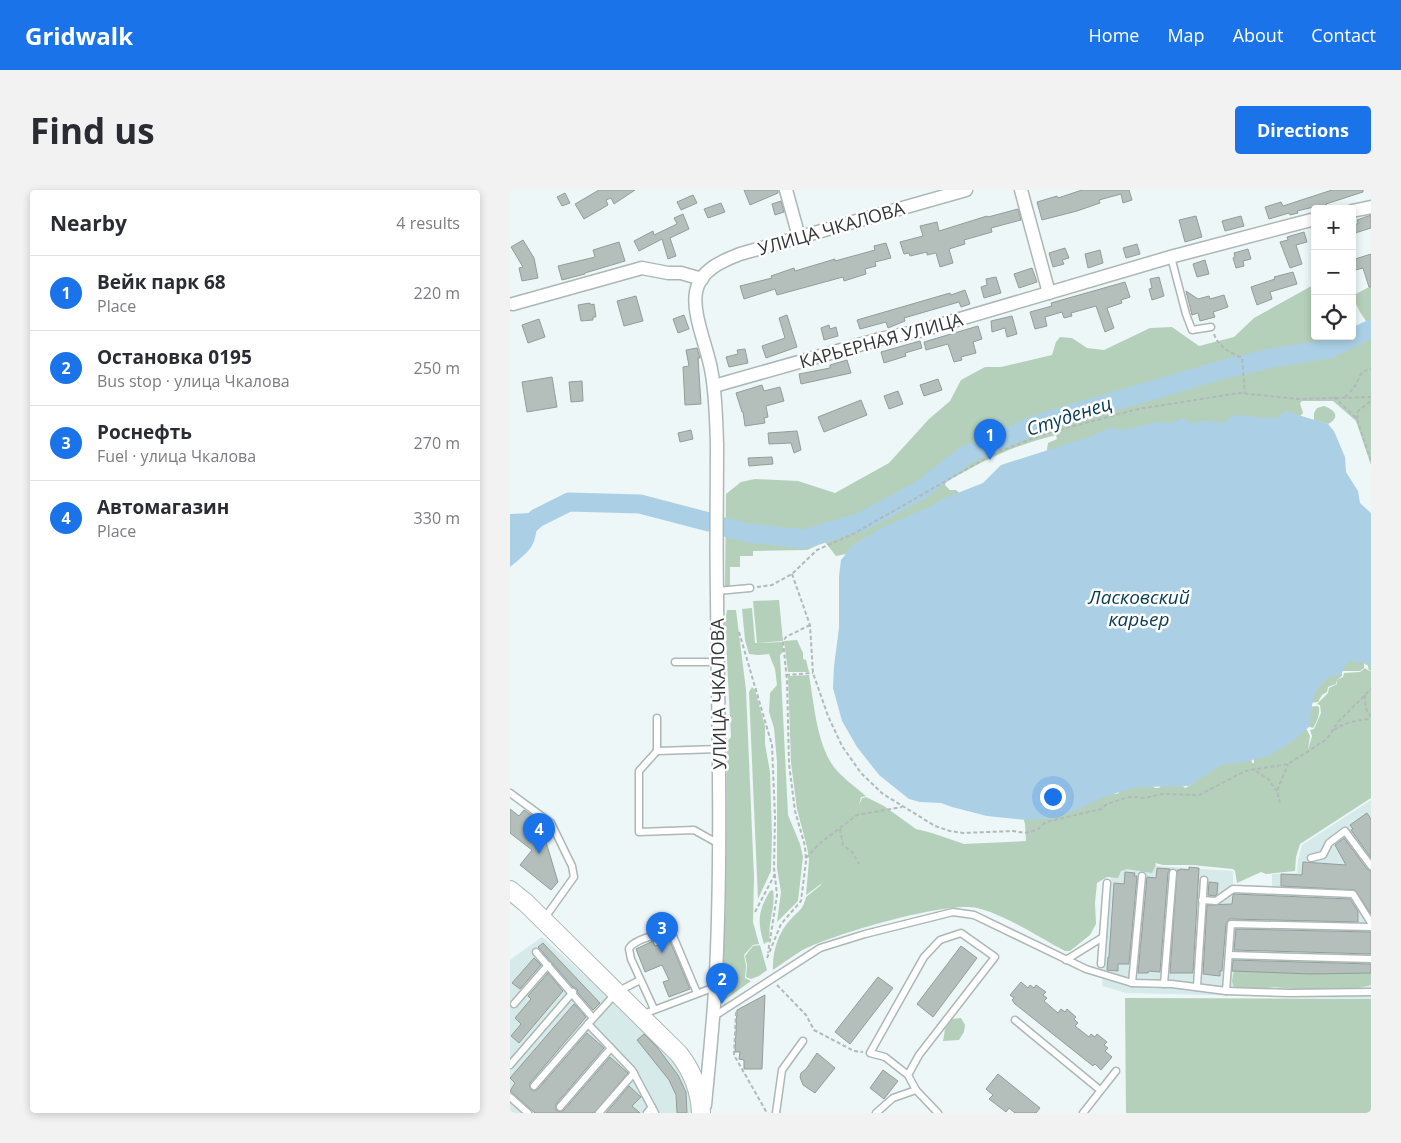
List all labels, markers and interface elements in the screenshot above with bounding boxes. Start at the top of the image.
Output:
text: Gridwalk [25,19,133,52]
text: Home [1089,23,1139,47]
text: Map [1167,23,1205,47]
text: About [1233,23,1283,47]
text: Contact [1311,23,1376,47]
button: Directions [1235,106,1371,154]
text: Find us [30,107,155,154]
street label: УЛИЦА ЧКАЛОВА [755,195,908,260]
map controls [1311,205,1356,340]
button: + [1311,205,1356,250]
text: Nearby [50,209,127,237]
text: 4 results [396,212,460,234]
button: − [1311,250,1356,295]
text: Вейк парк 68 [97,269,226,295]
text: 1 [61,282,71,304]
text: 220 m [414,282,460,304]
text: Place [97,295,136,317]
button: locate [1311,295,1356,340]
street label: КАРЬЕРНАЯ УЛИЦА [797,306,966,373]
text: Остановка 0195 [97,344,252,370]
text: 2 [61,357,71,379]
text: 250 m [414,357,460,379]
text: Bus stop · улица Чкалова [97,370,290,392]
water label: Студенец [1023,390,1115,442]
text: Роснефть [97,419,192,445]
pin: 1 [974,419,1006,460]
text: 3 [61,432,71,454]
text: 270 m [414,432,460,454]
text: Fuel · улица Чкалова [97,445,256,467]
text: Автомагазин [97,494,229,520]
text: 4 [61,507,71,529]
text: 330 m [414,507,460,529]
text: Place [97,520,136,542]
water label: Ласковский карьер [1087,584,1190,632]
street label: УЛИЦА ЧКАЛОВА [705,618,731,770]
your location [1040,784,1066,810]
pin: 4 [523,813,555,854]
pin: 3 [646,912,678,953]
pin: 2 [706,963,738,1004]

